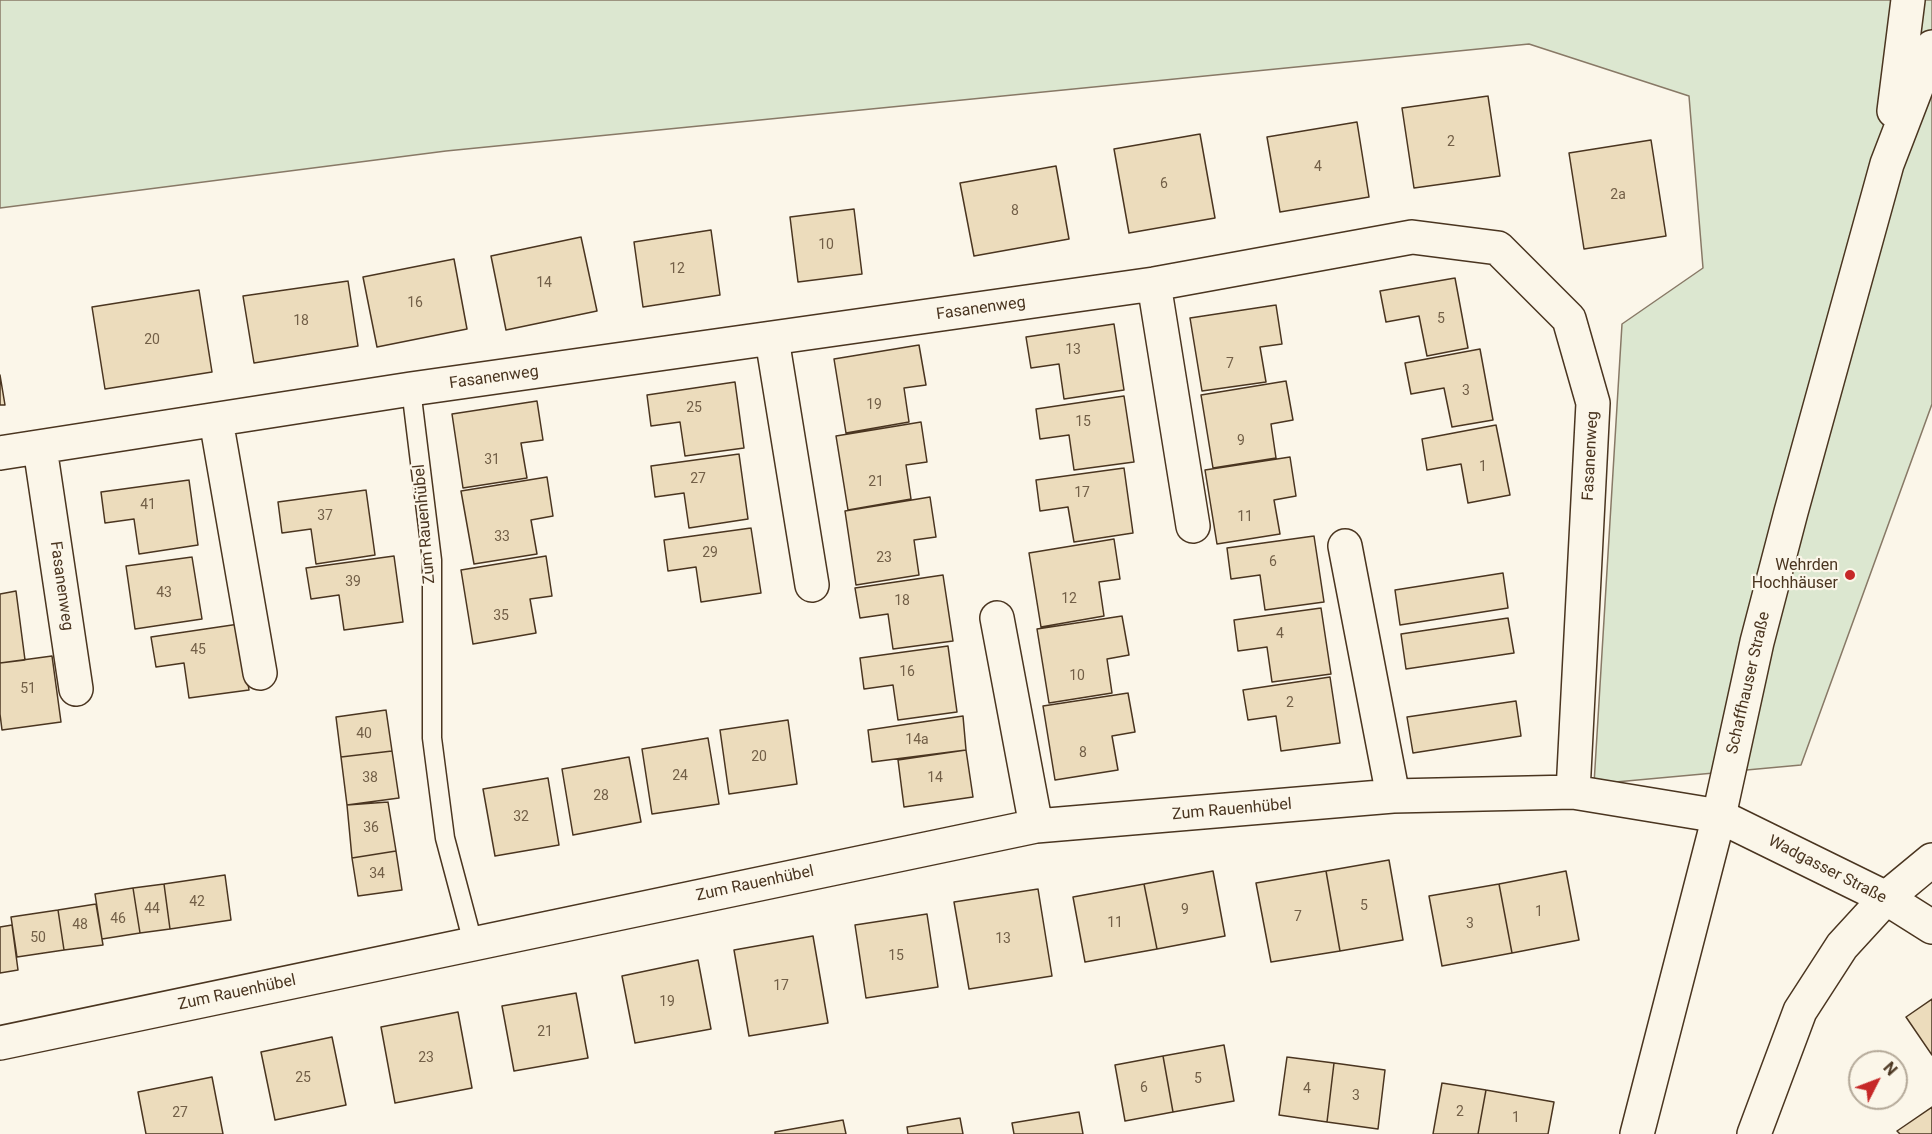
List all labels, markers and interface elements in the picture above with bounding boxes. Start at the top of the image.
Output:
house number: 2 [1447,134,1455,150]
house number: 4 [1314,159,1322,175]
house number: 6 [1160,176,1168,192]
house number: 2a [1610,187,1626,203]
house number: 8 [1011,203,1019,219]
house number: 10 [818,237,834,253]
house number: 12 [669,261,685,277]
house number: 14 [536,275,552,291]
street label: Fasanenweg [935,293,1027,325]
house number: 16 [407,295,423,311]
house number: 5 [1437,311,1445,327]
house number: 18 [293,313,309,329]
house number: 20 [144,332,160,348]
house number: 13 [1065,342,1081,358]
house number: 7 [1226,356,1234,372]
street label: Fasanenweg [448,362,540,394]
house number: 3 [1462,383,1470,399]
house number: 19 [866,397,882,413]
house number: 25 [686,400,702,416]
street label: Fasanenweg [1579,411,1603,501]
house number: 15 [1075,414,1091,430]
house number: 9 [1237,433,1245,449]
house number: 31 [484,452,500,468]
house number: 1 [1479,459,1487,475]
street label: Zum Rauenhübel [410,463,440,585]
house number: 27 [690,471,706,487]
house number: 21 [868,474,884,490]
house number: 17 [1074,485,1090,501]
house number: 41 [140,497,156,513]
house number: 37 [317,508,333,524]
house number: 11 [1237,509,1253,525]
house number: 33 [494,529,510,545]
street label: Fasanenweg [45,540,77,632]
house number: 29 [702,545,718,561]
house number: 23 [876,550,892,566]
house number: 6 [1269,554,1277,570]
place label: Wehrden Hochhäuser [1752,556,1838,594]
marker: Wehrden Hochhäuser [1843,568,1857,582]
house number: 39 [345,574,361,590]
house number: 43 [156,585,172,601]
house number: 12 [1061,591,1077,607]
house number: 18 [894,593,910,609]
house number: 35 [493,608,509,624]
street label: Schaffhauser Straße [1723,610,1775,756]
house number: 4 [1276,626,1284,642]
house number: 45 [190,642,206,658]
house number: 16 [899,664,915,680]
house number: 10 [1069,668,1085,684]
house number: 51 [20,681,36,697]
house number: 2 [1286,695,1294,711]
house number: 40 [356,726,372,742]
house number: 14a [905,732,929,748]
house number: 8 [1079,745,1087,761]
house number: 20 [751,749,767,765]
house number: 24 [672,768,688,784]
house number: 38 [362,770,378,786]
house number: 14 [927,770,943,786]
house number: 28 [593,788,609,804]
street label: Zum Rauenhübel [1171,795,1293,825]
house number: 32 [513,809,529,825]
house number: 36 [363,820,379,836]
street label: Wadgasser Straße [1765,832,1889,908]
street label: Zum Rauenhübel [694,862,816,906]
house number: 34 [369,866,385,882]
house number: 42 [189,894,205,910]
house number: 5 [1360,898,1368,914]
house number: 44 [144,901,160,917]
house number: 9 [1181,902,1189,918]
house number: 1 [1535,904,1543,920]
house number: 7 [1294,909,1302,925]
house number: 46 [110,911,126,927]
house number: 11 [1107,915,1123,931]
house number: 3 [1466,916,1474,932]
house number: 48 [72,917,88,933]
house number: 50 [30,930,46,946]
house number: 13 [995,931,1011,947]
house number: 15 [888,948,904,964]
street label: Zum Rauenhübel [176,971,298,1015]
house number: 17 [773,978,789,994]
house number: 19 [659,994,675,1010]
house number: 21 [537,1024,553,1040]
house number: 23 [418,1050,434,1066]
north arrow [1848,1050,1908,1110]
text: N [1879,1058,1901,1080]
house number: 25 [295,1070,311,1086]
house number: 5 [1194,1071,1202,1087]
house number: 6 [1140,1080,1148,1096]
house number: 4 [1303,1081,1311,1097]
house number: 3 [1352,1088,1360,1104]
house number: 2 [1456,1104,1464,1120]
house number: 27 [172,1105,188,1121]
house number: 1 [1512,1110,1520,1126]

